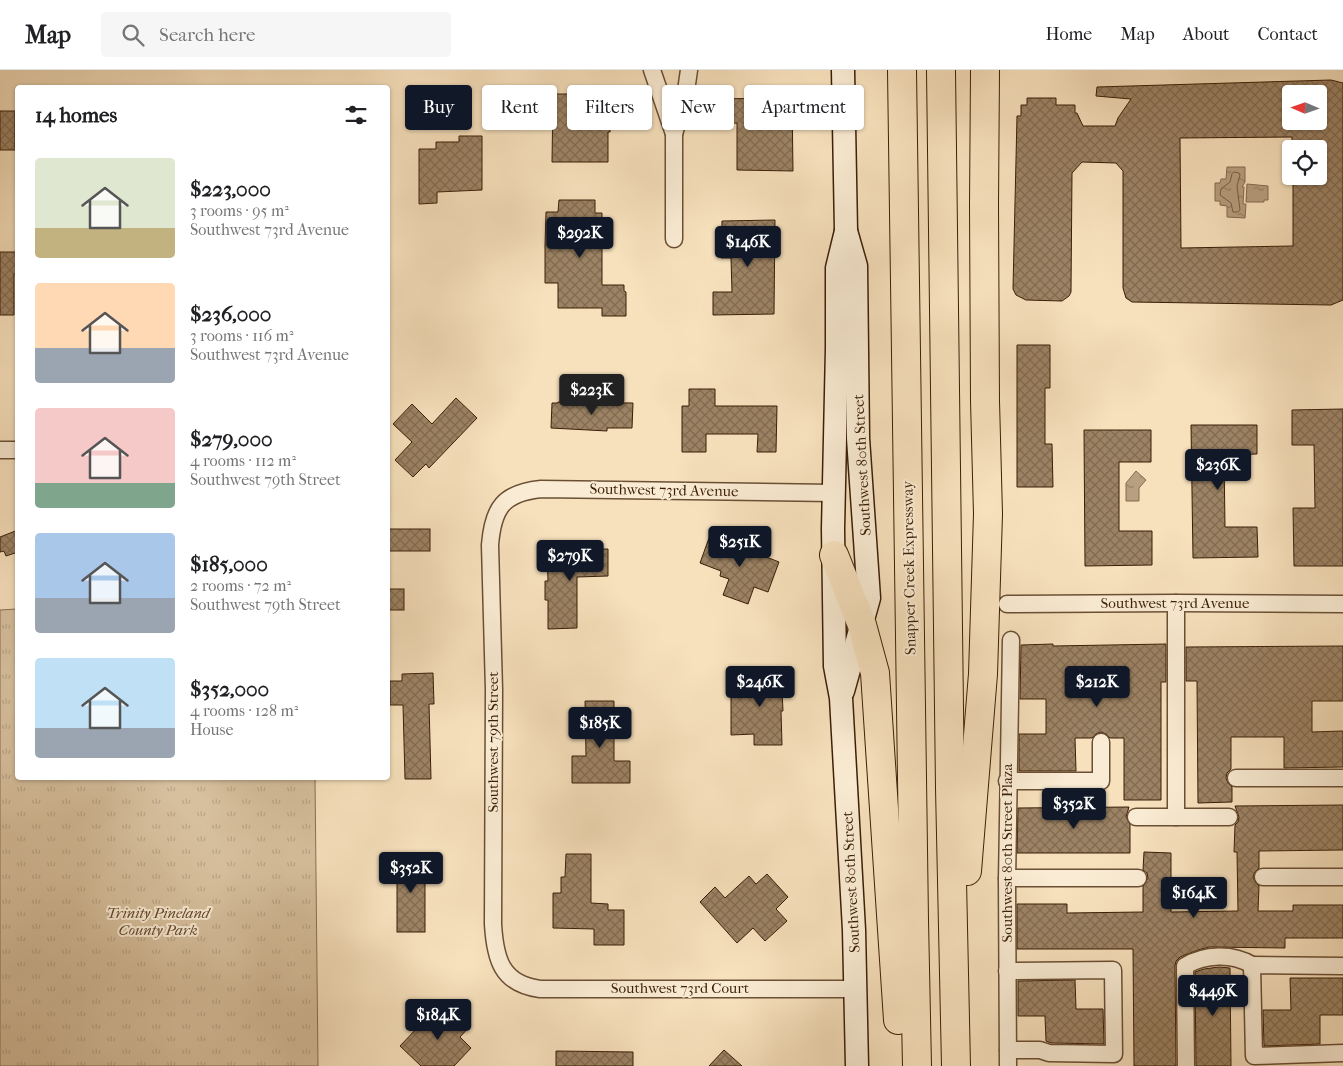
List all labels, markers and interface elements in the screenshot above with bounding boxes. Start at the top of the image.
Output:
search box [101,12,451,57]
text: Map [25,21,71,49]
icon: search [119,21,147,49]
text: Search here [159,24,255,46]
text: Home [1045,24,1092,45]
text: Map [1120,24,1155,45]
text: About [1183,24,1229,45]
text: Contact [1257,24,1318,45]
chip: Buy [405,85,472,130]
chip: Rent [482,85,557,130]
chip: Filters [567,85,652,130]
chip: New [662,85,734,130]
chip: Apartment [744,85,864,130]
north arrow [1282,85,1328,130]
map controls [1282,85,1327,185]
icon: filters [342,101,370,129]
text: 14 homes [35,103,117,127]
button: locate [1282,140,1327,185]
text: $223,000 [190,177,271,201]
icon: home [75,178,135,238]
text: 3 rooms · 95 m² [190,201,289,220]
pin: $292K [545,216,615,259]
text: Southwest 73rd Avenue [190,220,349,239]
text: $292K [557,223,603,242]
pin: $146K [713,226,783,268]
text: $146K [726,232,770,251]
text: $236,000 [190,302,271,326]
icon: home [75,303,135,363]
text: 3 rooms · 116 m² [190,326,293,345]
text: Southwest 73rd Avenue [190,345,349,364]
pin: $223K [557,374,627,416]
text: $223K [570,380,614,399]
street label: Southwest 80th Street [849,393,875,536]
text: $279,000 [190,427,273,451]
icon: home [75,428,135,488]
pin: $236K [1183,448,1253,491]
text: 4 rooms · 112 m² [190,451,296,470]
text: $236K [1196,455,1240,474]
text: Southwest 79th Street [190,470,341,489]
street label: Southwest 73rd Avenue [589,480,739,500]
street label: Snapper Creek Expressway [898,480,920,655]
pin: $251K [705,526,775,568]
text: $251K [719,532,761,551]
pin: $279K [535,540,605,582]
text: $279K [548,546,592,565]
text: $185,000 [190,552,268,576]
icon: home [75,553,135,613]
text: 2 rooms · 72 m² [190,576,291,595]
street label: Southwest 73rd Avenue [1101,594,1250,612]
text: Southwest 79th Street [190,595,341,614]
pin: $246K [725,666,795,708]
pin: $212K [1062,666,1132,708]
street label: Southwest 79th Street [484,671,502,813]
text: $246K [737,672,783,691]
text: $212K [1076,672,1118,691]
text: $352,000 [190,677,269,701]
icon: home [75,678,135,738]
text: 4 rooms · 128 m² [190,701,298,720]
pin: $185K [565,706,635,749]
text: $185K [579,713,621,732]
text: House [190,720,233,739]
street label: Southwest 80th Street Plaza [998,763,1016,942]
pin: $352K [1039,788,1109,830]
text: $352K [1053,794,1095,813]
street label: Southwest 80th Street [838,810,864,953]
pin: $352K [376,852,446,894]
text: $352K [390,858,432,877]
pin: $164K [1159,876,1229,919]
text: $164K [1172,883,1216,902]
park label: Trinity Pineland County Park [107,904,212,939]
pin: $449K [1178,974,1248,1017]
street label: Southwest 73rd Court [611,979,750,997]
text: $449K [1189,981,1237,1000]
pin: $184K [403,998,473,1041]
text: $184K [416,1005,460,1024]

